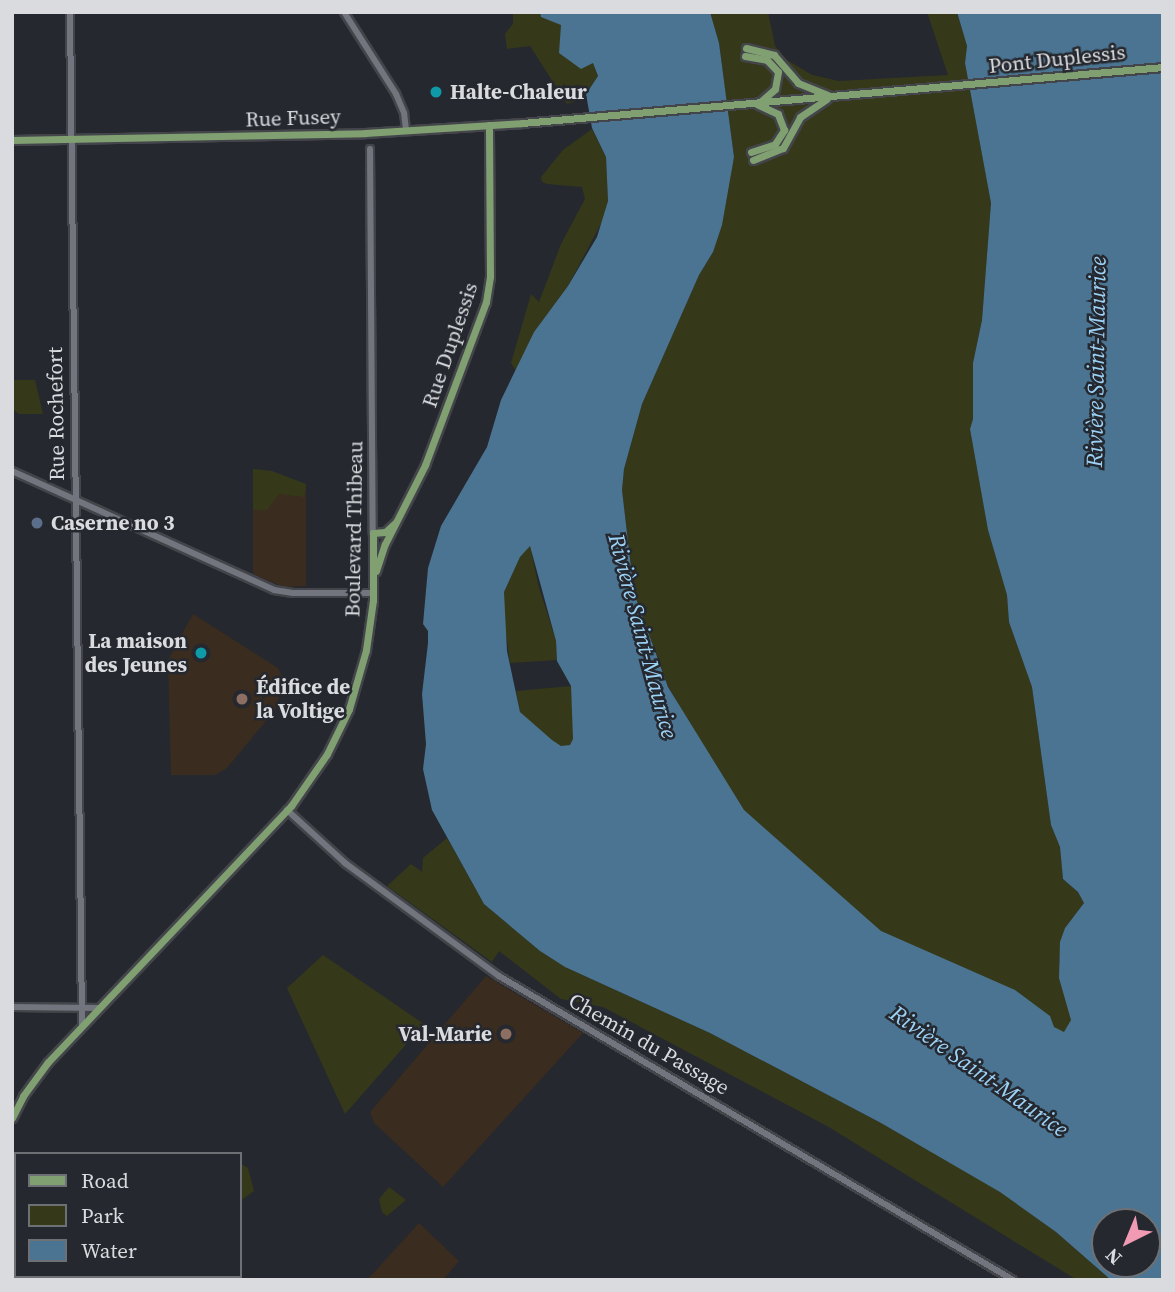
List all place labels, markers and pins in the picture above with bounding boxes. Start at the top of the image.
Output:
place label: Halte-Chaleur [450,79,587,105]
marker: Halte-Chaleur [428,84,444,100]
place label: Caserne no 3 [51,510,175,536]
marker: Caserne no 3 [29,515,45,531]
place label: La maison des Jeunes [85,628,187,678]
marker: La maison des Jeunes [193,645,209,661]
place label: Édifice de la Voltige [256,674,350,724]
marker: Édifice de la Voltige [234,691,250,707]
place label: Val-Marie [398,1021,492,1047]
marker: Val-Marie [498,1026,514,1042]

